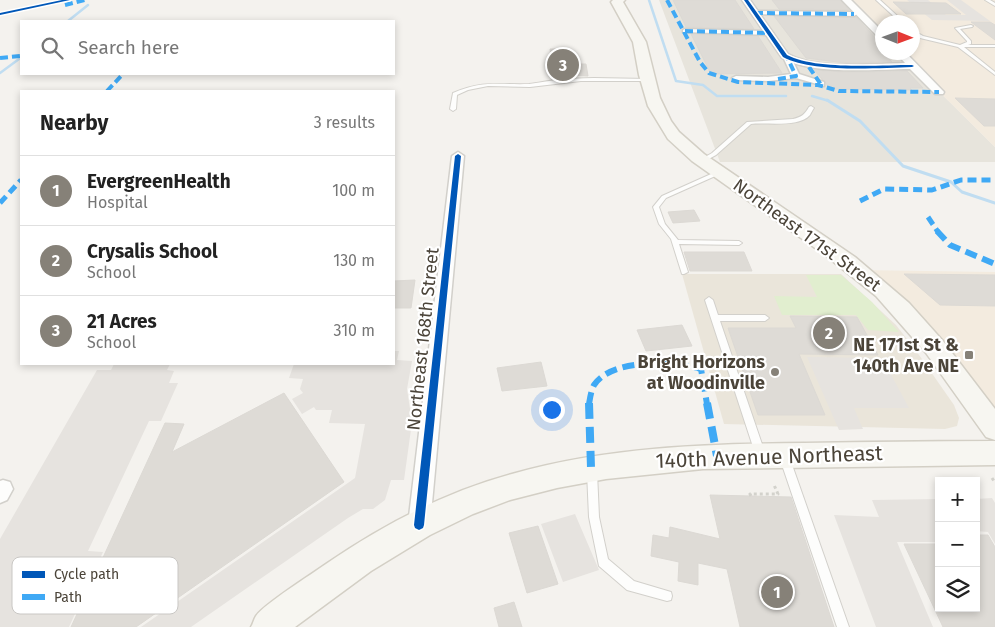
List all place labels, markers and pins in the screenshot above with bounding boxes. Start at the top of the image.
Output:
pin: 3 [547,46,579,84]
pin: 2 [813,314,845,352]
place label: NE 171st St & 140th Ave NE [853,334,959,377]
marker: NE 171st St & 140th Ave NE [963,349,975,361]
place label: Bright Horizons at Woodinville [638,351,765,394]
marker: Bright Horizons at Woodinville [769,366,781,378]
pin: 1 [761,573,793,611]

